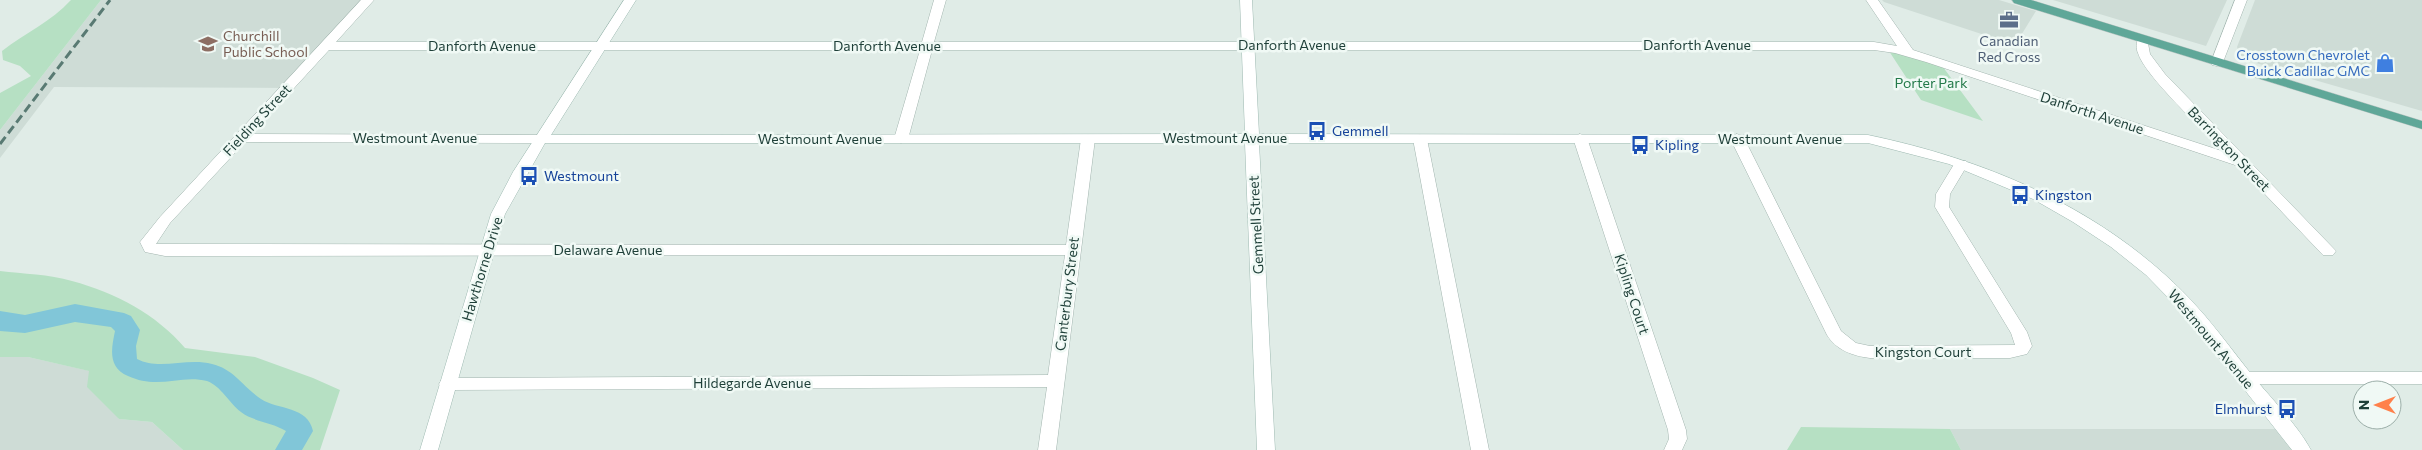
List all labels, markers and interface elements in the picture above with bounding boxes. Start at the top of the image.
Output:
office icon: Canadian Red Cross [1998,9,2020,31]
place label: Churchill Public School [223,27,308,60]
place label: Canadian Red Cross [1978,32,2040,65]
school or university icon: Churchill Public School [197,33,219,55]
street label: Danforth Avenue [1238,36,1346,53]
street label: Danforth Avenue [1643,36,1751,53]
street label: Danforth Avenue [428,37,536,54]
street label: Danforth Avenue [833,37,941,54]
place label: Crosstown Chevrolet Buick Cadillac GMC [2236,46,2370,79]
shop icon: Crosstown Chevrolet Buick Cadillac GMC [2374,52,2396,74]
park label: Porter Park [1894,74,1968,91]
street label: Fielding Street [219,80,294,159]
street label: Danforth Avenue [2038,88,2146,137]
street label: Barrington Street [2185,103,2274,195]
bus stop icon: Gemmell [1306,120,1328,142]
place label: Gemmell [1332,122,1389,139]
street label: Westmount Avenue [353,129,477,146]
street label: Westmount Avenue [1163,129,1287,146]
street label: Westmount Avenue [758,130,882,147]
street label: Westmount Avenue [1718,130,1842,147]
bus stop icon: Kipling [1629,134,1651,156]
place label: Kipling [1655,136,1699,153]
bus stop icon: Westmount [518,165,540,187]
place label: Westmount [544,167,619,184]
street label: Gemmell Street [1244,175,1267,275]
bus stop icon: Kingston [2009,184,2031,206]
place label: Kingston [2035,186,2092,203]
street label: Hawthorne Drive [458,214,506,323]
street label: Canterbury Street [1051,236,1082,352]
street label: Delaware Avenue [554,241,662,258]
street label: Kipling Court [1611,251,1654,337]
street label: Westmount Avenue [2165,286,2258,392]
street label: Kingston Court [1875,343,1972,360]
street label: Hildegarde Avenue [693,374,811,391]
north arrow [2352,380,2402,430]
bus stop icon: Elmhurst [2276,398,2298,420]
place label: Elmhurst [2215,400,2272,417]
text: N [2355,400,2372,410]

